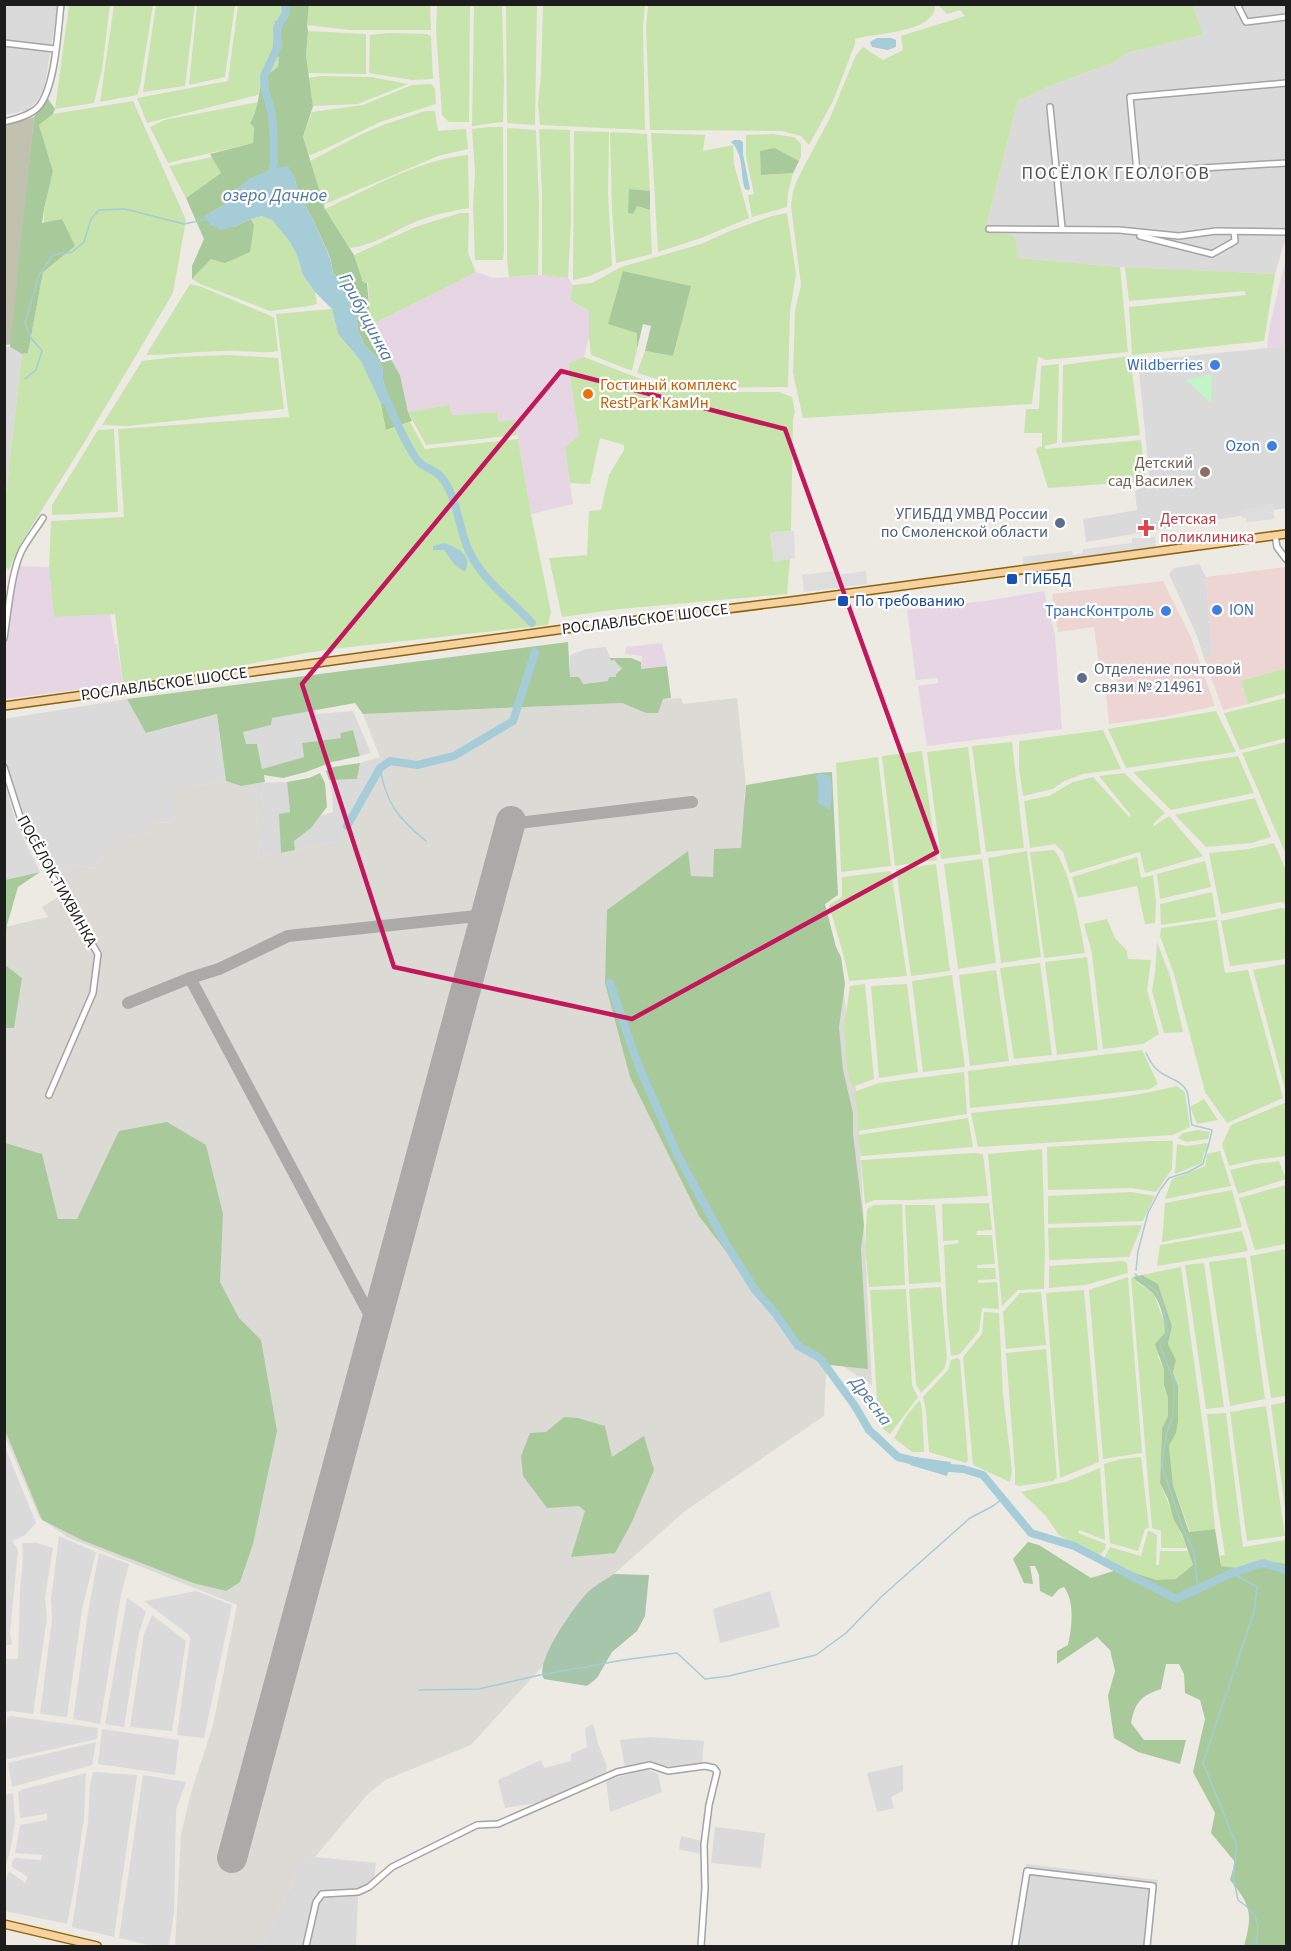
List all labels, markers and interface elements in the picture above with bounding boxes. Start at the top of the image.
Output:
district label: ПОСЁЛОК ГЕОЛОГОВ [1022,161,1210,186]
water label: озеро Дачное [223,183,328,208]
water label: Грибущинка [332,269,400,366]
place label: Wildberries [1127,354,1203,376]
marker: Wildberries [1208,358,1222,372]
place label: Гостиный комплекс RestPark КамИн [600,374,737,414]
marker: Гостиный комплекс RestPark КамИн [581,387,595,401]
place label: Ozon [1225,435,1260,457]
marker: Ozon [1265,439,1279,453]
place label: Детский сад Василек [1108,452,1193,492]
marker: Детский сад Василек [1198,465,1212,479]
place label: УГИБДД УМВД России по Смоленской области [881,503,1048,543]
place label: Детская поликлиника [1160,508,1254,548]
marker: УГИБДД УМВД России по Смоленской области [1053,516,1067,530]
marker: Детская поликлиника [1137,519,1155,537]
place label: ГИББД [1024,568,1071,590]
marker: ГИББД [1005,572,1019,586]
place label: По требованию [855,590,965,612]
marker: По требованию [836,594,850,608]
street label: РОСЛАВЛЬСКОЕ ШОССЕ [560,598,730,640]
place label: ION [1229,599,1254,621]
place label: ТрансКонтроль [1045,600,1154,622]
marker: ION [1210,603,1224,617]
marker: ТрансКонтроль [1159,604,1173,618]
place label: Отделение почтовой связи № 214961 [1094,658,1241,698]
street label: РОСЛАВЛЬСКОЕ ШОССЕ [79,661,249,707]
marker: Отделение почтовой связи № 214961 [1075,671,1089,685]
street label: ПОСЁЛОК ТИХВИНКА [12,811,102,951]
water label: Дресна [843,1370,898,1431]

